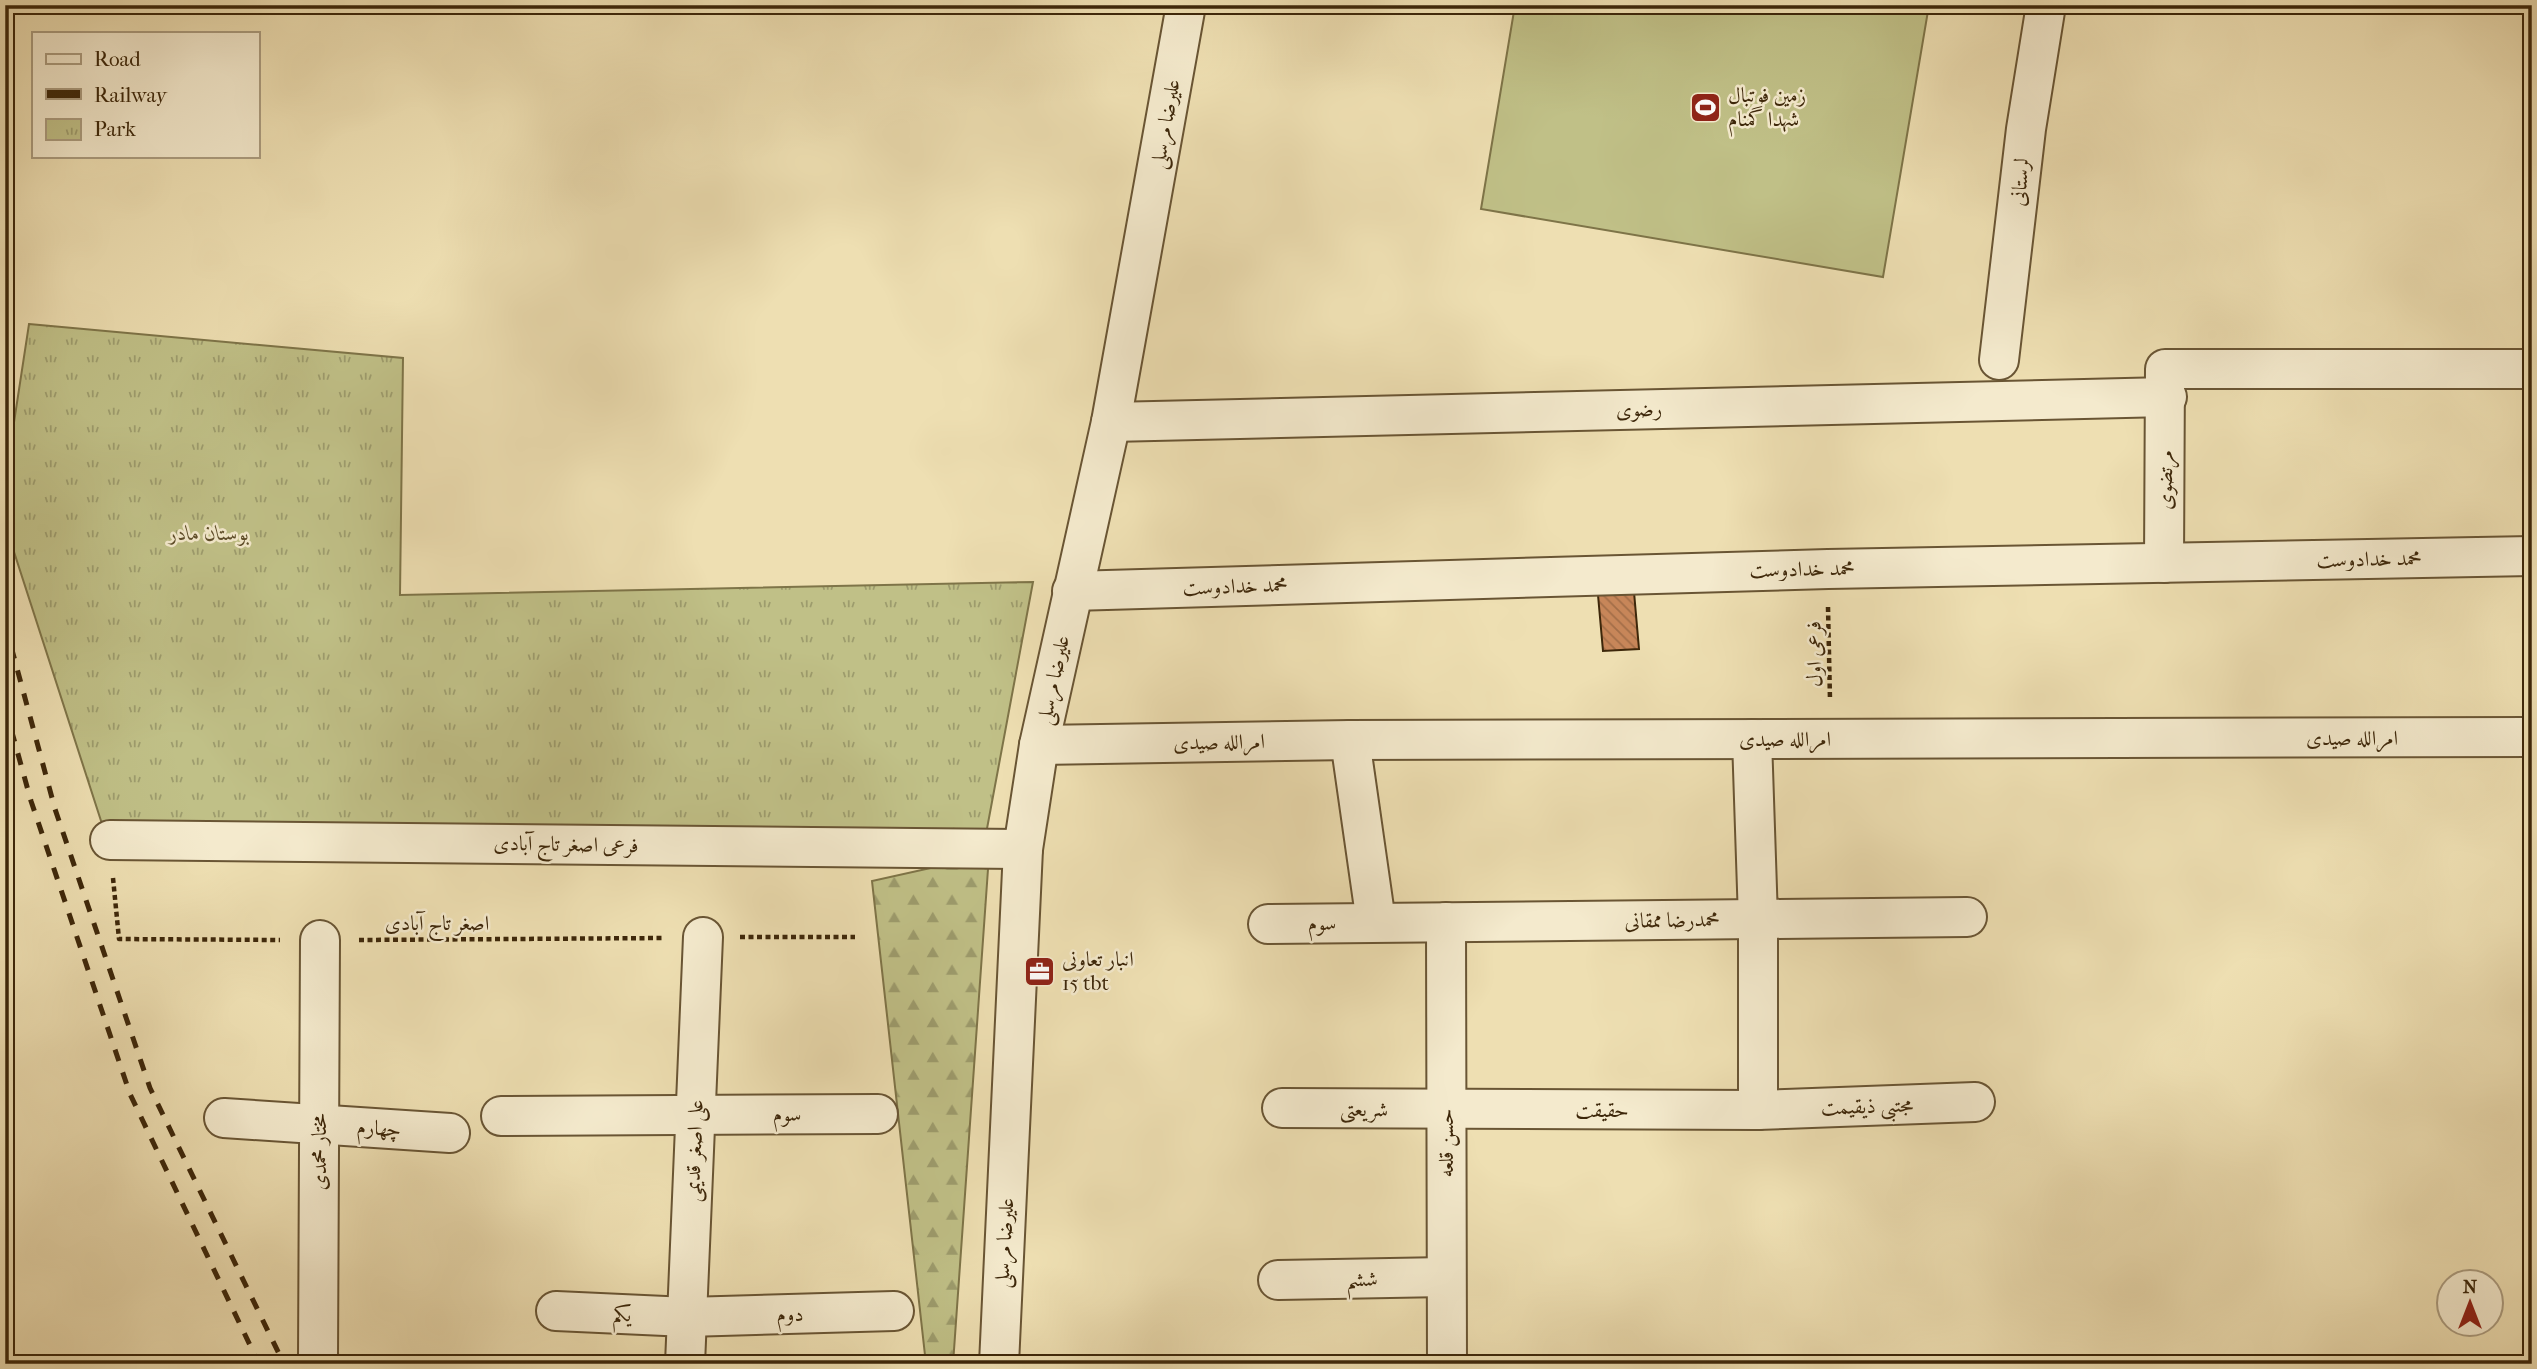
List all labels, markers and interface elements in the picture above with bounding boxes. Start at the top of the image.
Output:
legend [32,32,259,158]
text: Road [94,47,141,71]
street label: علیرضا مرسلی [1145,77,1189,172]
text: Railway [94,83,168,107]
place label: زمین فوتبال شهدا گمنام [1728,83,1806,137]
sports icon: زمین فوتبال شهدا گمنام [1688,90,1722,124]
text: Park [94,117,136,141]
street label: لرستانی [2005,157,2035,207]
street label: رضوی [1616,397,1662,422]
street label: مرتضوی [2152,450,2181,510]
park label: بوستان مادر [167,521,249,546]
street label: محمد خدادوست [2316,546,2422,572]
street label: محمد خدادوست [1749,556,1855,582]
street label: محمد خدادوست [1182,572,1288,600]
street label: فرعی اول [1801,621,1828,687]
street label: علیرضا مرسلی [1032,633,1078,728]
street label: امرالله صیدی [2306,726,2398,753]
street label: امرالله صیدی [1739,727,1831,754]
street label: امرالله صیدی [1173,729,1265,758]
street label: فرعی اصغر تاج آبادی [493,830,639,864]
street label: محمدرضا ممقانی [1624,907,1720,933]
street label: اصغر تاج آبادی [385,910,489,942]
street label: سوم [1307,911,1337,941]
place label: انبار تعاونی 15 tbt [1062,947,1134,995]
office icon: انبار تعاونی 15 tbt [1022,954,1056,988]
street label: مجتبی ذیقیمت [1820,1092,1914,1125]
street label: شریعتی [1340,1097,1388,1124]
street label: حقیقت [1575,1098,1629,1122]
street label: علی اصغر قدیمی [680,1099,712,1203]
street label: سوم [773,1102,801,1132]
street label: حسن قلعه [1434,1108,1460,1178]
street label: مختار محمدی [307,1113,331,1190]
street label: چهارم [355,1114,402,1148]
street label: علیرضا مرسلی [990,1197,1022,1289]
street label: ششم [1346,1267,1378,1300]
north arrow [2436,1268,2506,1338]
text: N [2463,1276,2478,1298]
street label: یکم [612,1302,633,1335]
street label: دوم [776,1302,804,1332]

